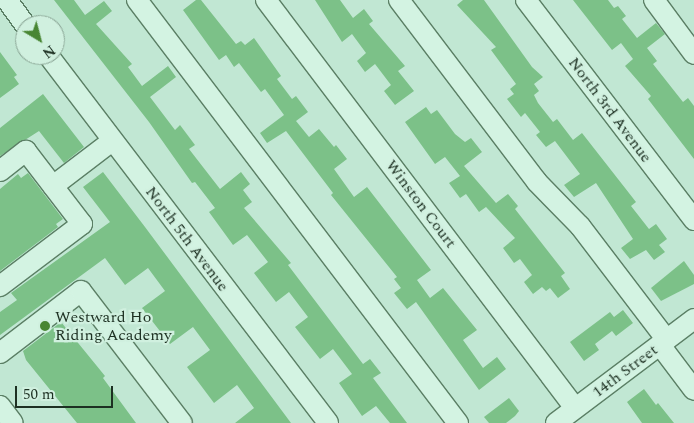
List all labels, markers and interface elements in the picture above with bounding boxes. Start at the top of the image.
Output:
north arrow [15,15,65,65]
text: N [38,40,60,63]
street label: North 3rd Avenue [564,54,656,166]
street label: Winston Court [382,156,460,252]
street label: North 5th Avenue [141,183,233,295]
place label: Westward Ho Riding Academy [55,307,172,345]
marker: Westward Ho Riding Academy [39,320,51,332]
street label: 14th Street [588,340,662,402]
scale bar [18,376,115,408]
text: 50 m [23,383,55,406]

